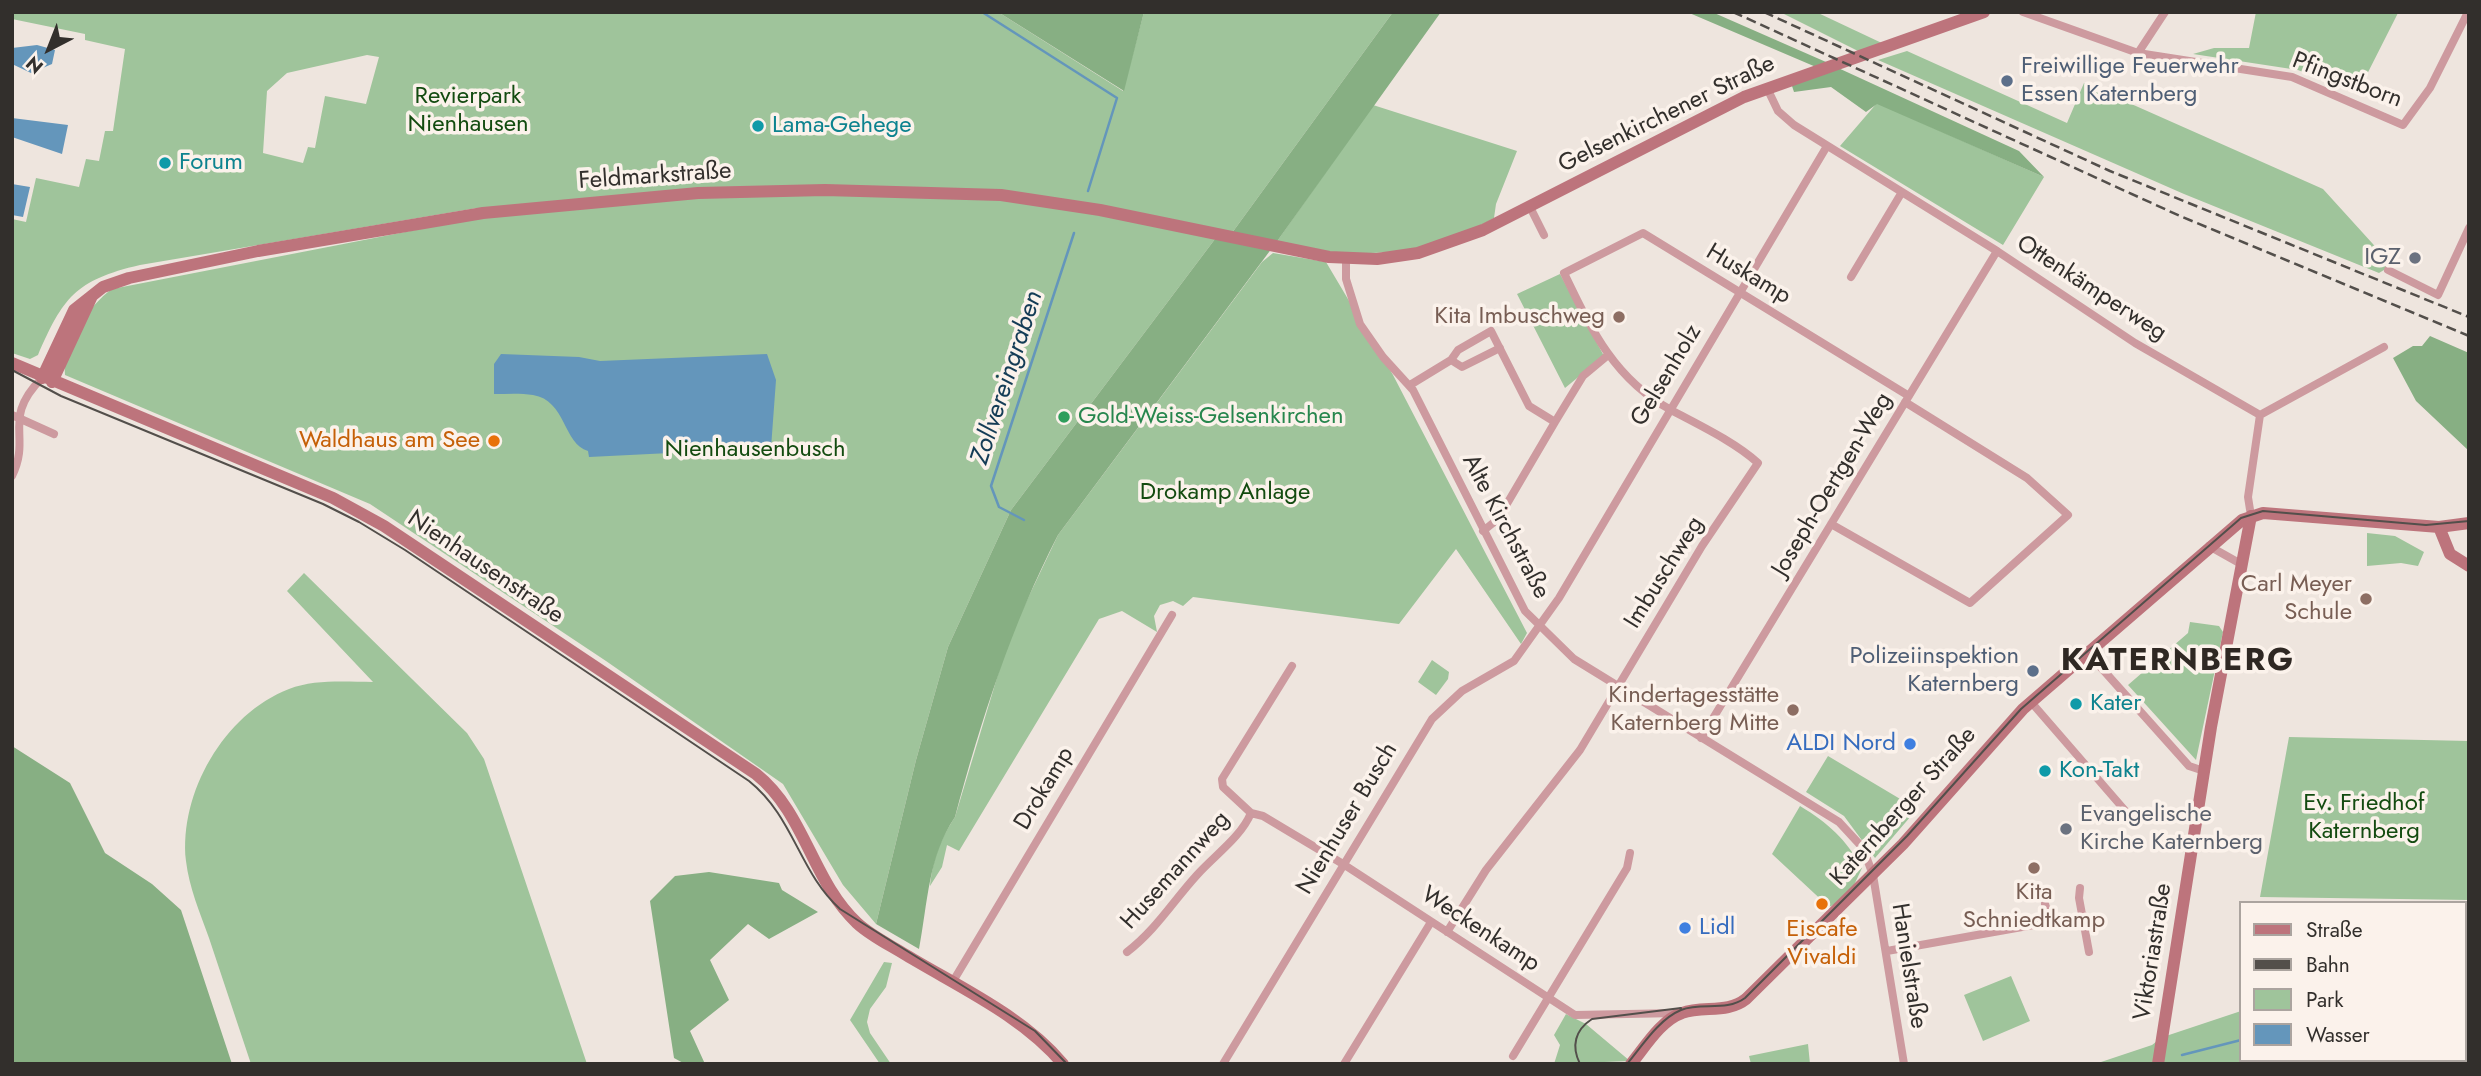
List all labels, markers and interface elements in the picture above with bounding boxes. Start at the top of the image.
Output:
north arrow [14,14,84,84]
street label: Pfingstborn [2288,47,2406,115]
text: N [20,50,49,80]
street label: Gelsenkirchener Straße [1554,50,1780,180]
place label: Freiwillige Feuerwehr Essen Katernberg [2021,53,2239,109]
marker: Freiwillige Feuerwehr Essen Katernberg [1999,73,2015,89]
park label: Revierpark Nienhausen [407,83,529,139]
place label: Lama-Gehege [772,112,912,140]
marker: Lama-Gehege [750,118,766,134]
place label: Forum [179,149,243,177]
marker: Forum [157,155,173,171]
street label: Feldmarkstraße [578,157,732,197]
street label: Ottenkämperweg [2010,230,2172,348]
street label: Huskamp [1700,238,1796,312]
place label: IGZ [2364,244,2401,272]
marker: IGZ [2407,250,2423,266]
water label: Zollvereingraben [965,287,1051,469]
place label: Kita Imbuschweg [1434,303,1605,331]
marker: Kita Imbuschweg [1611,309,1627,325]
street label: Gelsenholz [1625,320,1709,432]
street label: Joseph-Oertgen-Weg [1767,388,1899,582]
place label: Gold-Weiss-Gelsenkirchen [1078,403,1344,431]
marker: Gold-Weiss-Gelsenkirchen [1056,409,1072,425]
place label: Waldhaus am See [299,427,480,455]
marker: Waldhaus am See [486,433,502,449]
park label: Nienhausenbusch [664,436,846,464]
street label: Alte Kirchstraße [1455,450,1555,604]
park label: Drokamp Anlage [1140,479,1310,507]
street label: Nienhausenstraße [401,505,569,631]
street label: Imbuschweg [1619,512,1711,634]
place label: Carl Meyer Schule [2241,571,2352,627]
marker: Carl Meyer Schule [2358,591,2374,607]
place label: Polizeiinspektion Katernberg [1850,643,2019,699]
district label: KATERNBERG [2062,643,2294,681]
marker: Polizeiinspektion Katernberg [2025,663,2041,679]
place label: Kindertagesstätte Katernberg Mitte [1608,682,1779,738]
place label: Kater [2090,690,2141,718]
marker: Kater [2068,696,2084,712]
marker: Kindertagesstätte Katernberg Mitte [1785,702,1801,718]
street label: Katernberger Straße [1825,722,1983,892]
place label: ALDI Nord [1786,730,1896,758]
marker: ALDI Nord [1902,736,1918,752]
street label: Nienhuser Busch [1291,738,1405,900]
street label: Drokamp [1009,742,1081,836]
place label: Kon-Takt [2059,757,2139,785]
marker: Kon-Takt [2037,763,2053,779]
park label: Ev. Friedhof Katernberg [2303,790,2425,846]
place label: Evangelische Kirche Katernberg [2080,801,2263,857]
street label: Husemannweg [1115,806,1237,936]
marker: Evangelische Kirche Katernberg [2058,821,2074,837]
marker: Kita Schniedtkamp [2026,860,2042,876]
place label: Kita Schniedtkamp [1963,879,2105,935]
street label: Weckenkamp [1415,881,1545,979]
street label: Viktoriastraße [2129,881,2179,1023]
marker: Eiscafe Vivaldi [1814,896,1830,912]
street label: Hanielstraße [1884,901,1932,1031]
legend [2240,901,2467,1062]
place label: Lidl [1699,914,1735,942]
text: Straße [2306,915,2363,945]
place label: Eiscafe Vivaldi [1786,916,1858,972]
marker: Lidl [1677,920,1693,936]
text: Bahn [2306,950,2350,980]
text: Park [2306,985,2343,1015]
text: Wasser [2306,1020,2370,1050]

